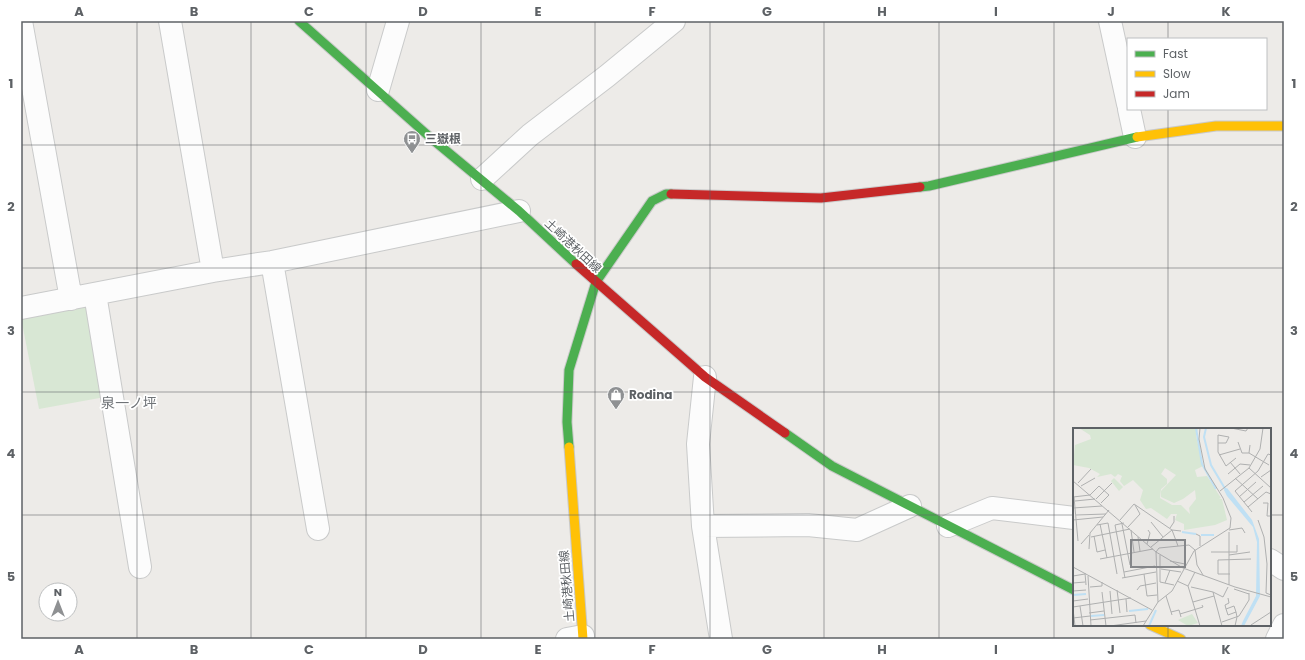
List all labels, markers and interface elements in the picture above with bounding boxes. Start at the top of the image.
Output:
text: A [74,2,84,21]
text: B [190,2,199,21]
text: C [304,2,314,21]
text: D [418,2,428,21]
text: E [534,2,542,21]
text: F [648,2,656,21]
text: G [762,2,772,21]
text: H [877,2,887,21]
text: I [994,2,998,21]
text: J [1107,2,1115,21]
text: K [1221,2,1231,21]
legend [1127,38,1267,110]
text: Fast [1163,45,1188,62]
text: Slow [1163,65,1191,82]
text: 1 [9,74,13,93]
text: 1 [1292,74,1296,93]
text: Jam [1163,85,1190,102]
bus stop icon: 三嶽根 [402,129,422,154]
place label: 三嶽根 [425,130,461,147]
text: 2 [7,197,15,216]
text: 2 [1290,197,1298,216]
street label: 土崎港秋田線 [541,215,605,276]
text: 3 [7,321,15,340]
text: 3 [1290,321,1298,340]
shop icon: Rodina [606,385,626,410]
place label: Rodina [629,386,672,403]
district label: 泉一ノ坪 [101,393,157,413]
inset map [1073,428,1271,626]
text: 4 [7,444,16,463]
text: 4 [1290,444,1299,463]
street label: 土崎港秋田線 [555,549,578,623]
text: 5 [7,567,15,586]
text: 5 [1290,567,1298,586]
north arrow [38,582,78,622]
text: N [54,584,62,600]
text: A [74,640,84,659]
text: B [190,640,199,659]
text: C [304,640,314,659]
text: D [418,640,428,659]
text: E [534,640,542,659]
text: F [648,640,656,659]
text: G [762,640,772,659]
text: H [877,640,887,659]
text: I [994,640,998,659]
text: J [1107,640,1115,659]
text: K [1221,640,1231,659]

